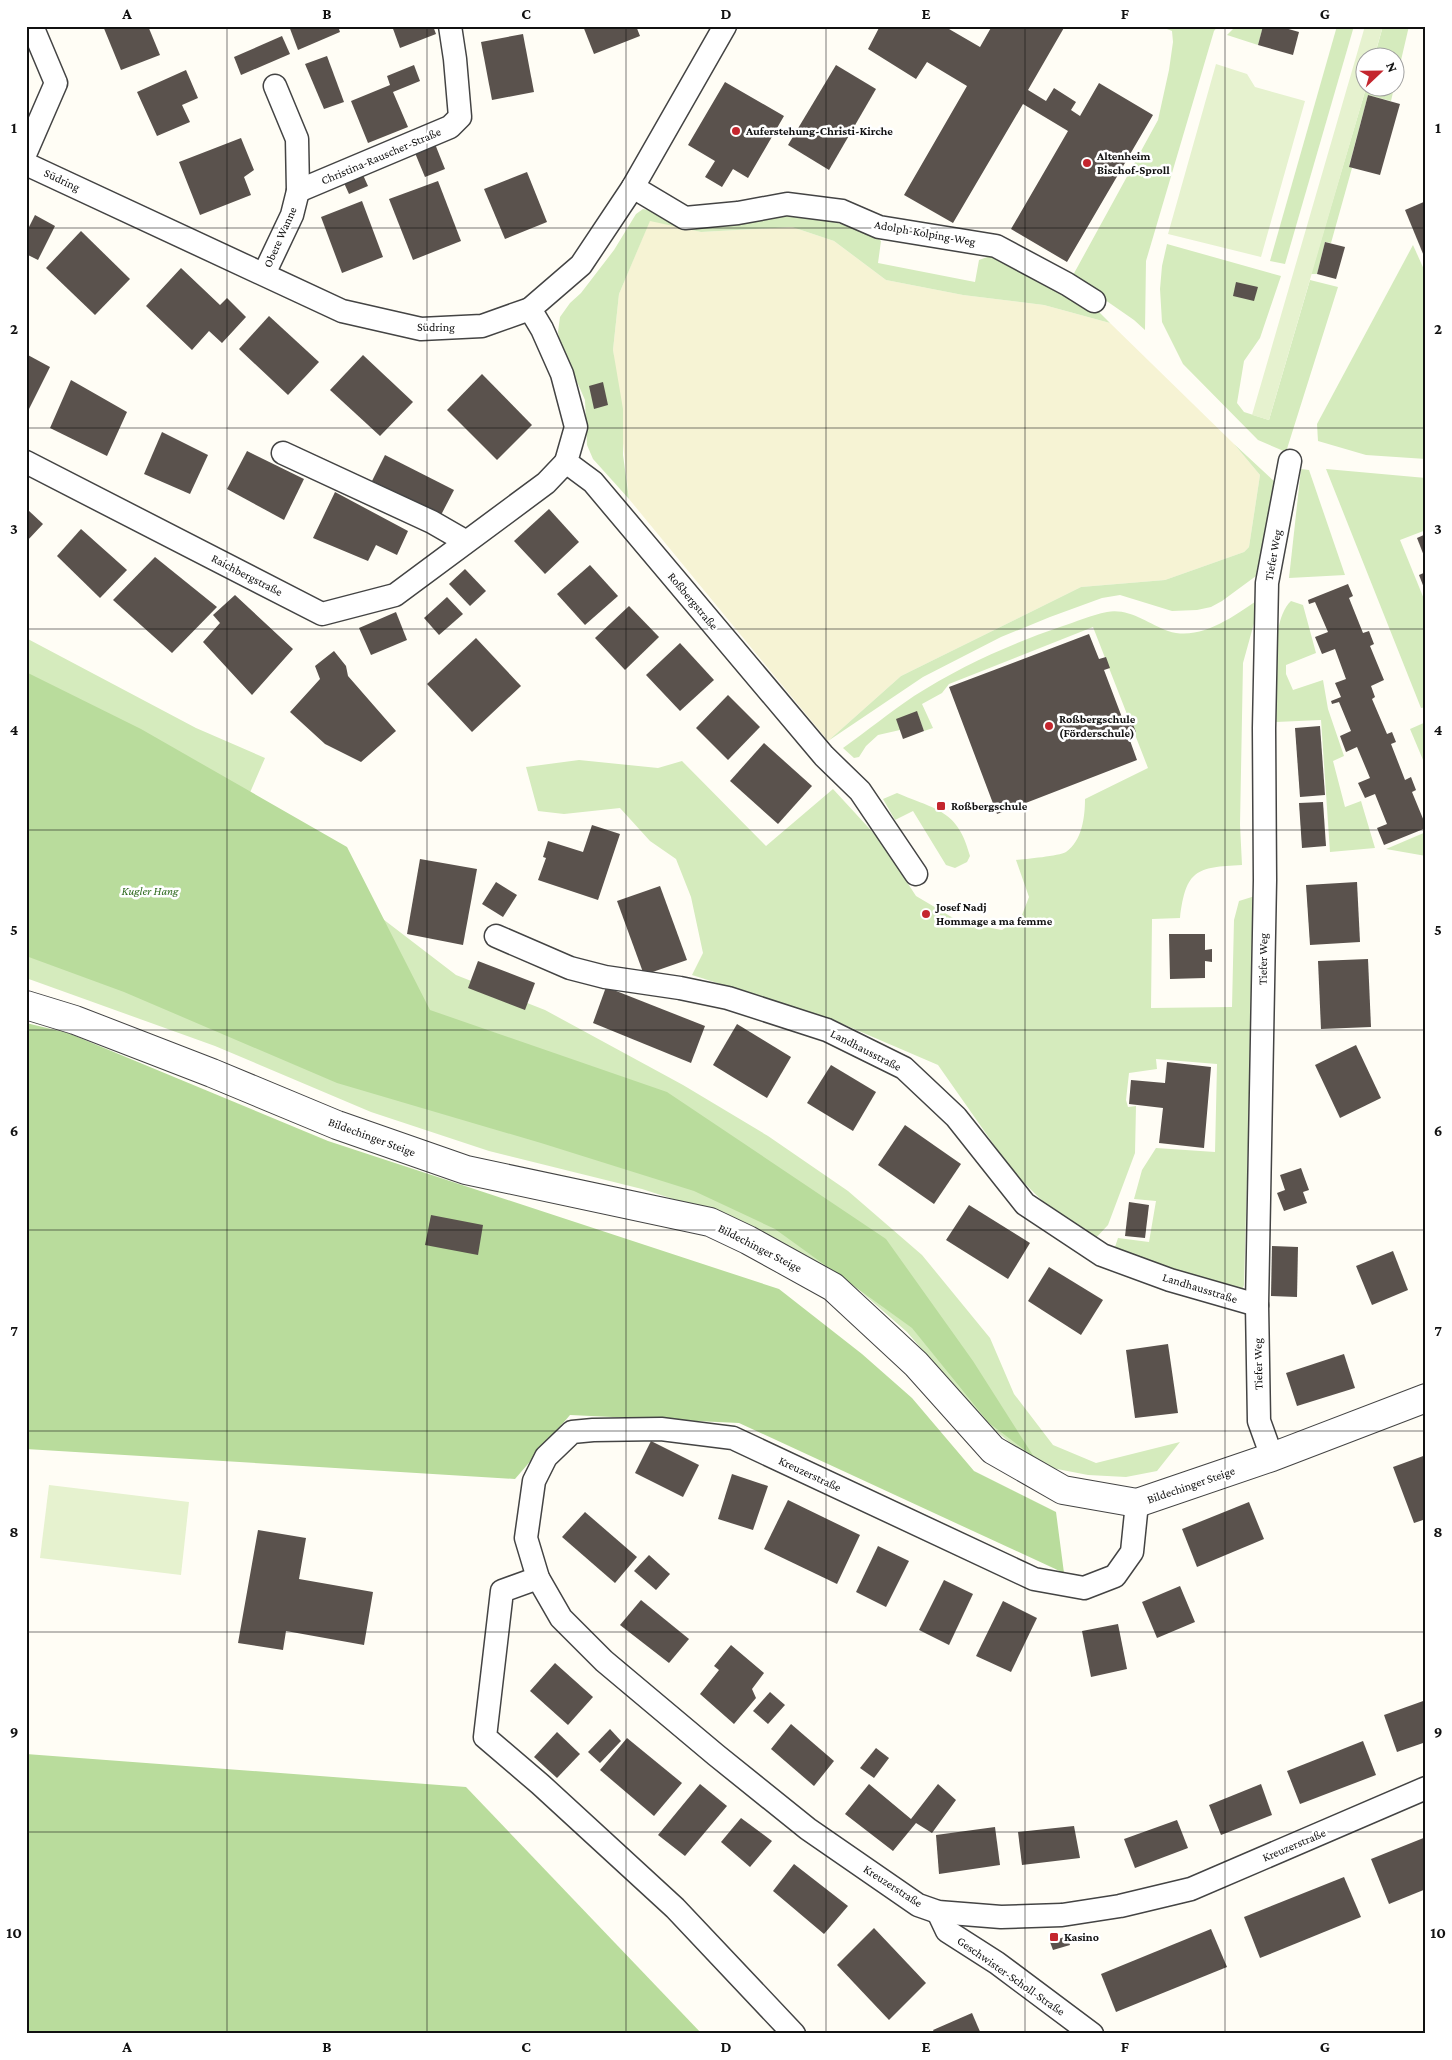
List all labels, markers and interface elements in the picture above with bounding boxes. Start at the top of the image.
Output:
text: A [121,5,132,22]
text: B [322,5,332,22]
text: C [521,5,531,22]
text: D [720,5,732,22]
text: E [921,5,931,22]
text: F [1121,5,1130,22]
text: G [1320,5,1330,22]
north arrow [1354,48,1404,98]
text: N [1383,60,1401,75]
text: 1 [11,119,17,136]
text: 1 [1435,119,1441,136]
street label: Christina-Rauscher-Straße [319,124,443,188]
place label: Auferstehung-Christi-Kirche [745,124,893,138]
marker: Auferstehung-Christi-Kirche [730,125,742,137]
place label: Altenheim Bischof-Sproll [1096,149,1170,177]
marker: Altenheim Bischof-Sproll [1081,157,1093,169]
street label: Südring [42,166,82,194]
street label: Obere Wanne [260,204,300,270]
street label: Adolph-Kolping-Weg [873,217,977,249]
text: 2 [10,320,18,337]
street label: Südring [417,320,455,334]
text: 2 [1434,320,1442,337]
text: 3 [10,520,18,537]
text: 3 [1434,520,1442,537]
street label: Tiefer Weg [1262,528,1284,582]
street label: Raichbergstraße [209,551,285,599]
street label: Roßbergstraße [665,569,721,633]
place label: Roßbergschule (Förderschule) [1059,712,1136,740]
marker: Roßbergschule (Förderschule) [1043,720,1055,732]
text: 4 [10,721,19,738]
text: 4 [1434,721,1443,738]
place label: Roßbergschule [951,799,1028,813]
marker: Roßbergschule [935,800,947,812]
park label: Kugler Hang [122,884,179,898]
place label: Josef Nadj Hommage a ma femme [934,900,1053,928]
marker: Josef Nadj Hommage a ma femme [920,908,932,920]
text: 5 [10,921,18,938]
text: 5 [1434,921,1442,938]
street label: Tiefer Weg [1256,933,1270,985]
street label: Landhausstraße [828,1026,904,1074]
street label: Bildechinger Steige [326,1115,418,1159]
text: 6 [10,1122,18,1139]
text: 6 [1434,1122,1442,1139]
street label: Bildechinger Steige [716,1221,804,1275]
street label: Landhausstraße [1161,1270,1239,1306]
text: 7 [10,1322,18,1339]
text: 7 [1434,1322,1442,1339]
street label: Tiefer Weg [1251,1338,1265,1390]
street label: Kreuzerstraße [777,1453,843,1495]
street label: Bildechinger Steige [1145,1463,1237,1507]
text: 8 [9,1523,19,1540]
text: 8 [1433,1523,1443,1540]
text: 9 [10,1723,18,1740]
text: 9 [1434,1723,1442,1740]
street label: Kreuzerstraße [1260,1825,1328,1865]
street label: Kreuzerstraße [861,1862,925,1910]
text: 10 [6,1924,22,1941]
text: 10 [1430,1924,1446,1941]
place label: Kasino [1064,1930,1099,1944]
marker: Kasino [1048,1931,1060,1943]
street label: Geschwister-Scholl-Straße [954,1934,1068,2018]
text: A [121,2038,132,2055]
text: B [322,2038,332,2055]
text: C [521,2038,531,2055]
text: D [720,2038,732,2055]
text: E [921,2038,931,2055]
text: F [1121,2038,1130,2055]
text: G [1320,2038,1330,2055]

